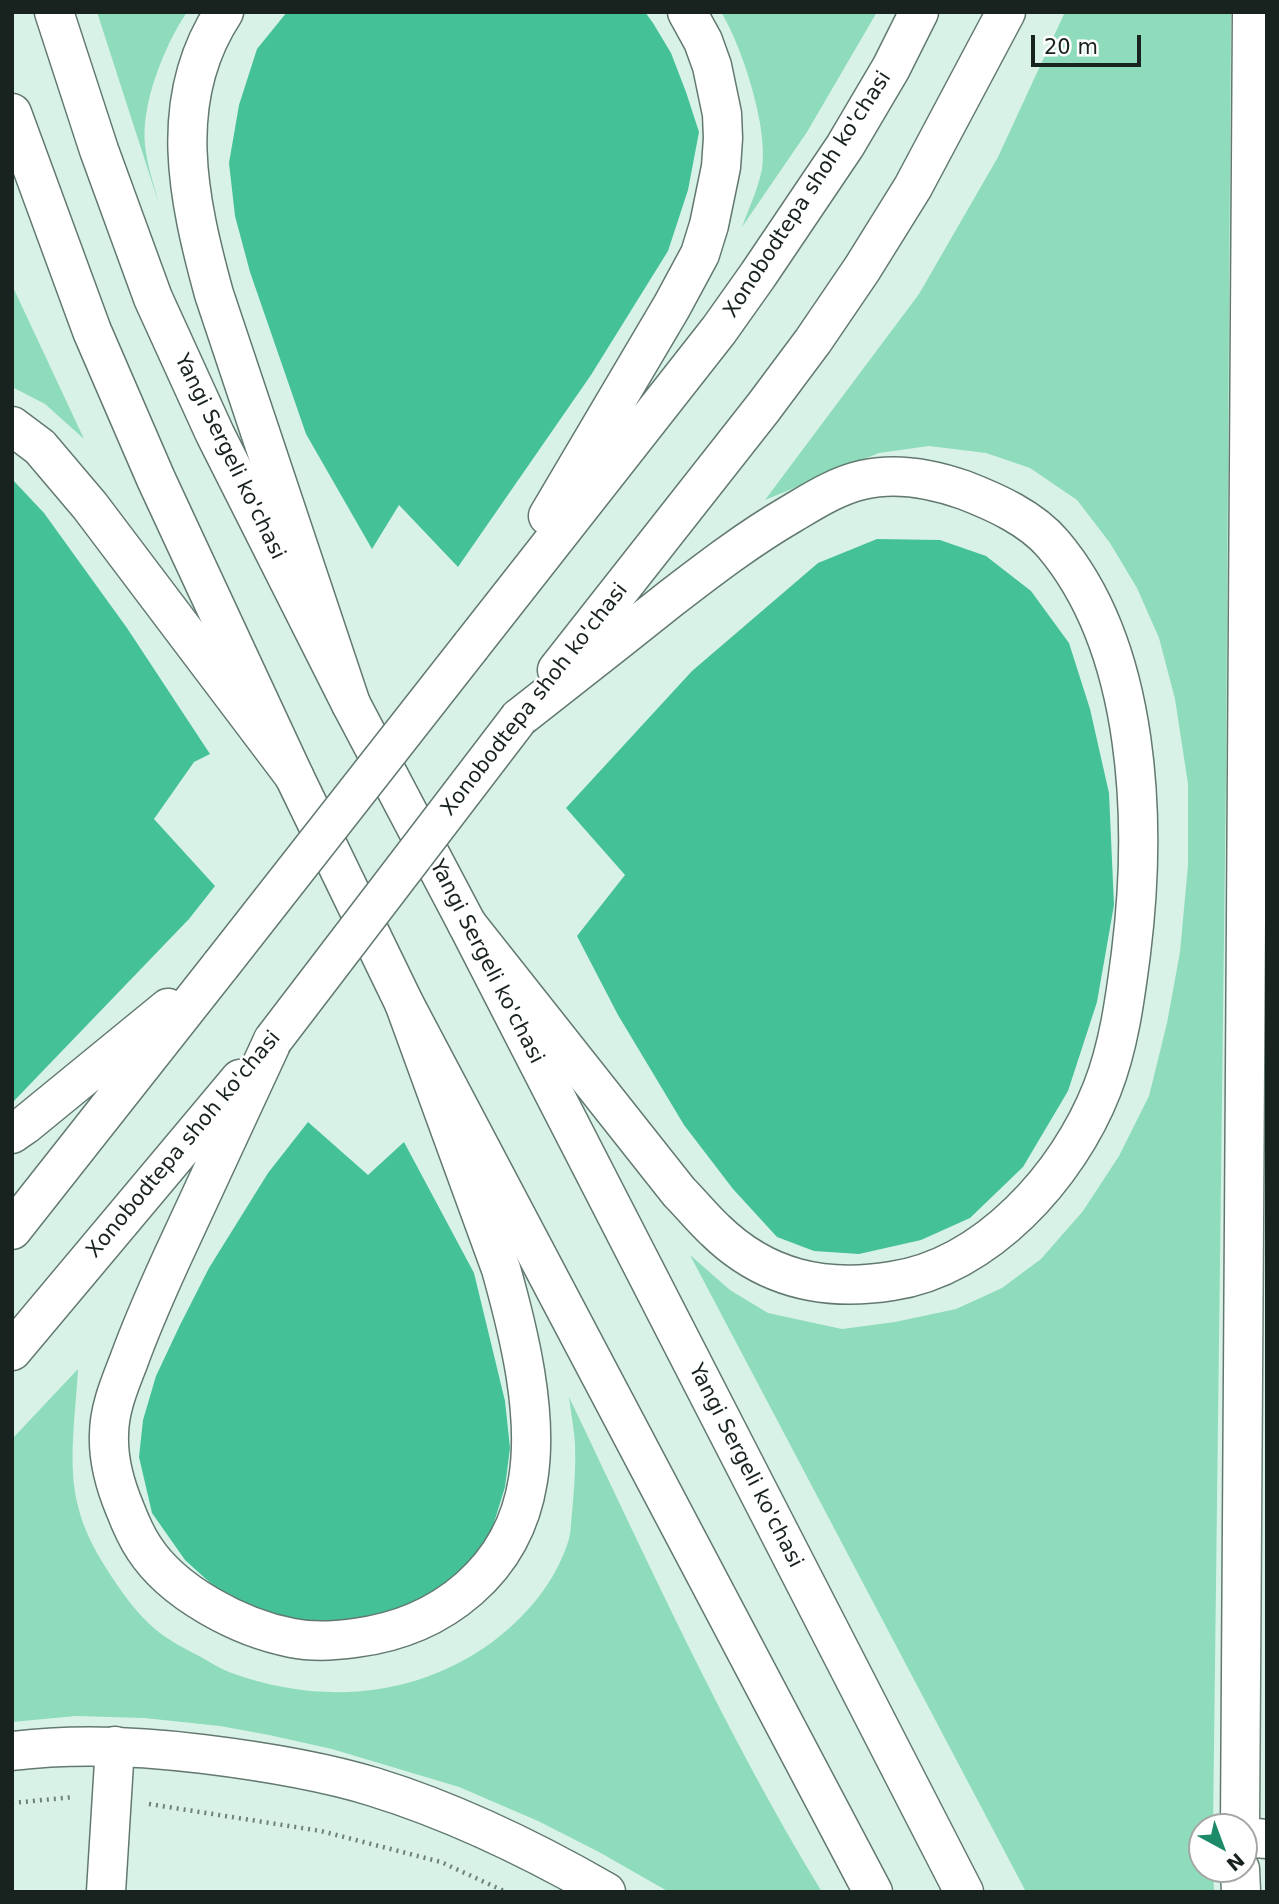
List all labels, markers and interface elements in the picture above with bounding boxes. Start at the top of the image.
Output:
scale bar [1034,21,1144,65]
text: 20 m [1044,35,1098,59]
street label: Xonobodtepa shoh ko'chasi [719,67,897,323]
street label: Yangi Sergeli ko'chasi [168,350,290,564]
street label: Xonobodtepa shoh ko'chasi [436,579,634,821]
street label: Yangi Sergeli ko'chasi [424,856,548,1068]
street label: Xonobodtepa shoh ko'chasi [82,1026,286,1264]
street label: Yangi Sergeli ko'chasi [683,1360,807,1572]
north arrow [1188,1813,1258,1883]
text: N [1222,1849,1249,1876]

